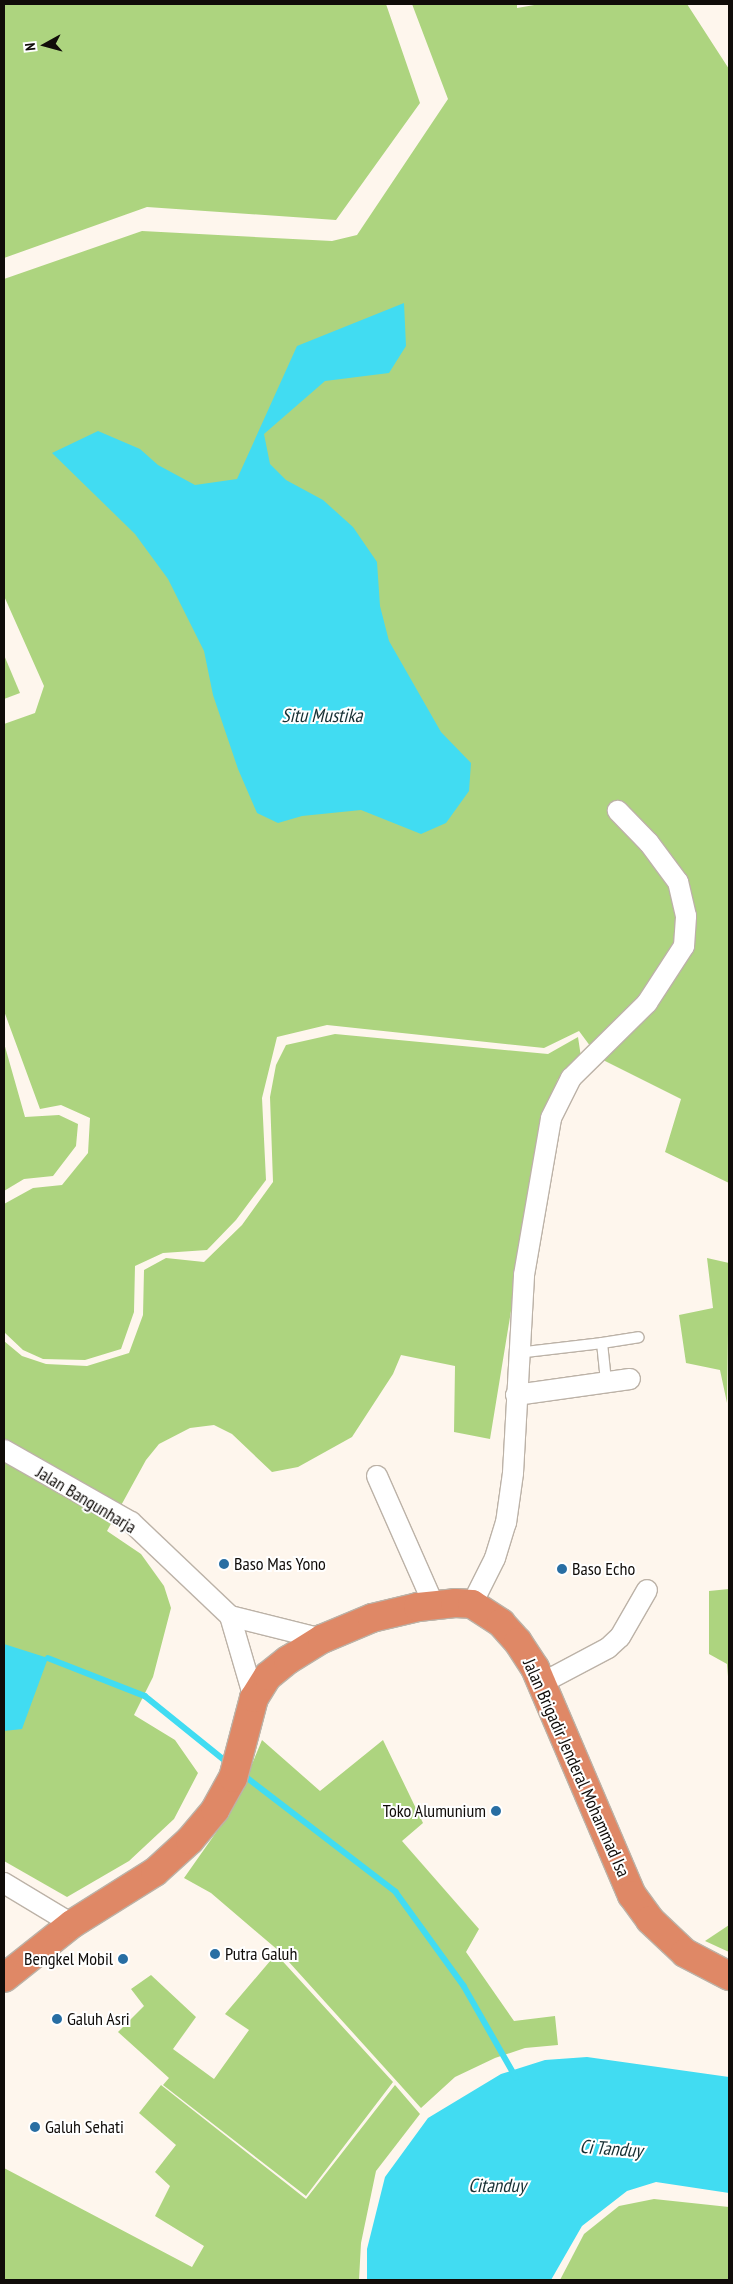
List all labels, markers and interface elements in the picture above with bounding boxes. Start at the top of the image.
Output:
north arrow [20,20,70,70]
text: N [21,42,40,52]
water label: Situ Mustika [282,705,362,727]
street label: Jalan Bangunharja [32,1462,140,1538]
place label: Baso Mas Yono [234,1553,326,1575]
marker: Baso Mas Yono [218,1558,230,1570]
place label: Baso Echo [572,1558,635,1580]
marker: Baso Echo [556,1563,568,1575]
street label: Jalan Brigadir Jenderal Mohammad Isa [518,1656,634,1880]
place label: Toko Alumunium [382,1800,486,1822]
marker: Toko Alumunium [490,1805,502,1817]
place label: Putra Galuh [225,1943,297,1965]
place label: Bengkel Mobil [24,1948,113,1970]
marker: Putra Galuh [209,1948,221,1960]
marker: Bengkel Mobil [117,1953,129,1965]
place label: Galuh Asri [67,2008,130,2030]
marker: Galuh Asri [51,2013,63,2025]
place label: Galuh Sehati [45,2116,124,2138]
marker: Galuh Sehati [29,2121,41,2133]
water label: Ci Tanduy [579,2135,643,2163]
water label: Citanduy [468,2175,526,2197]

